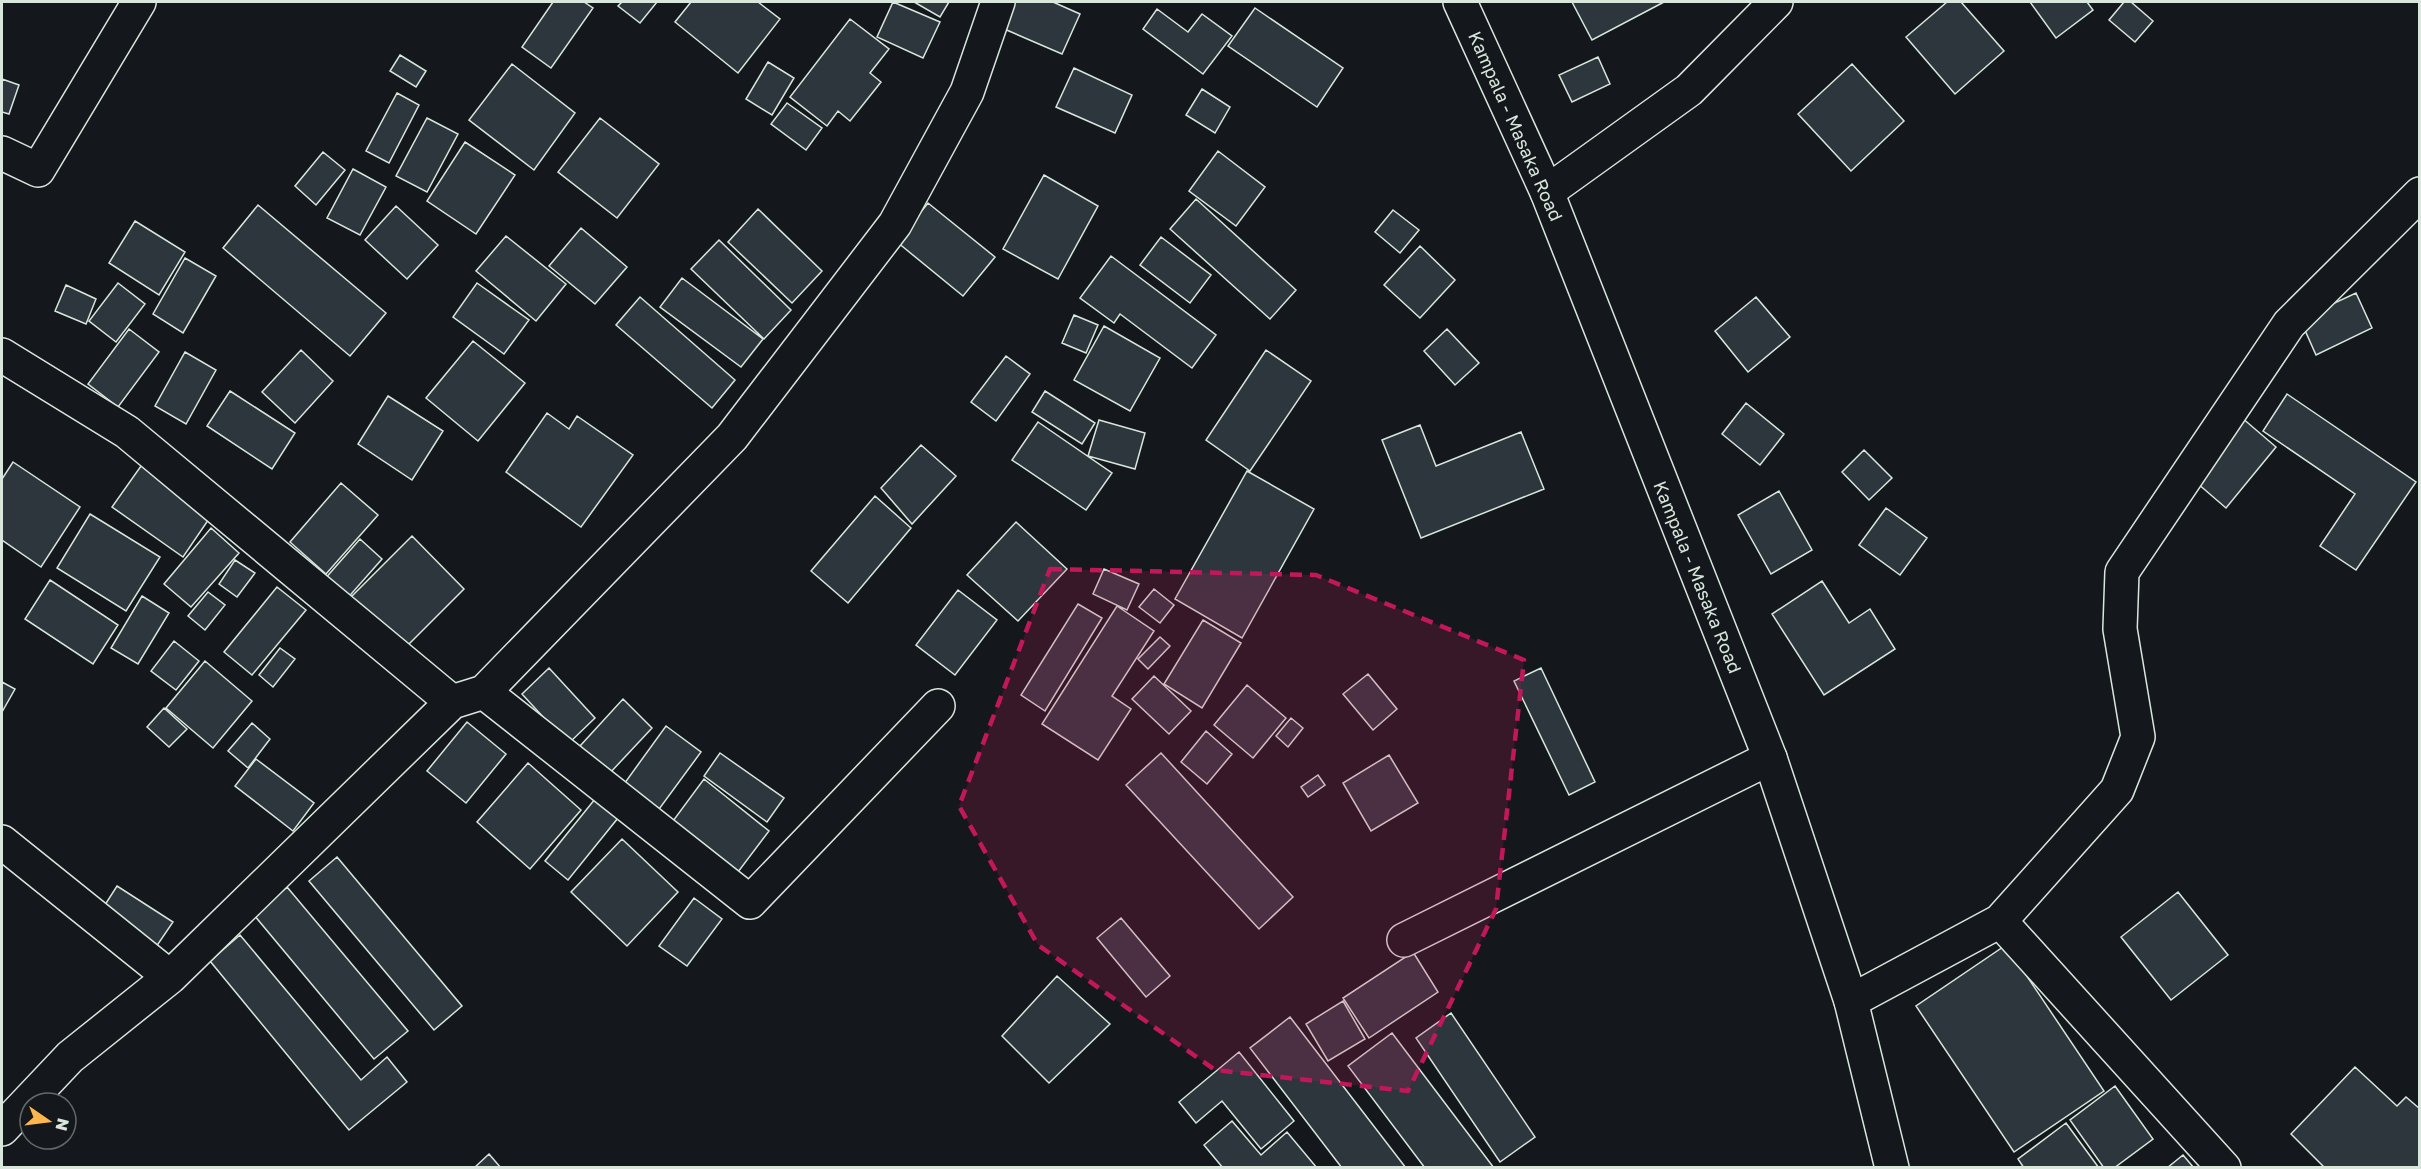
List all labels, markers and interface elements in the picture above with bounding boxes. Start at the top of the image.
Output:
street label: Kampala - Masaka Road [1464,28,1568,224]
street label: Kampala - Masaka Road [1649,478,1747,676]
north arrow [18,1091,78,1151]
text: N [51,1116,74,1133]

